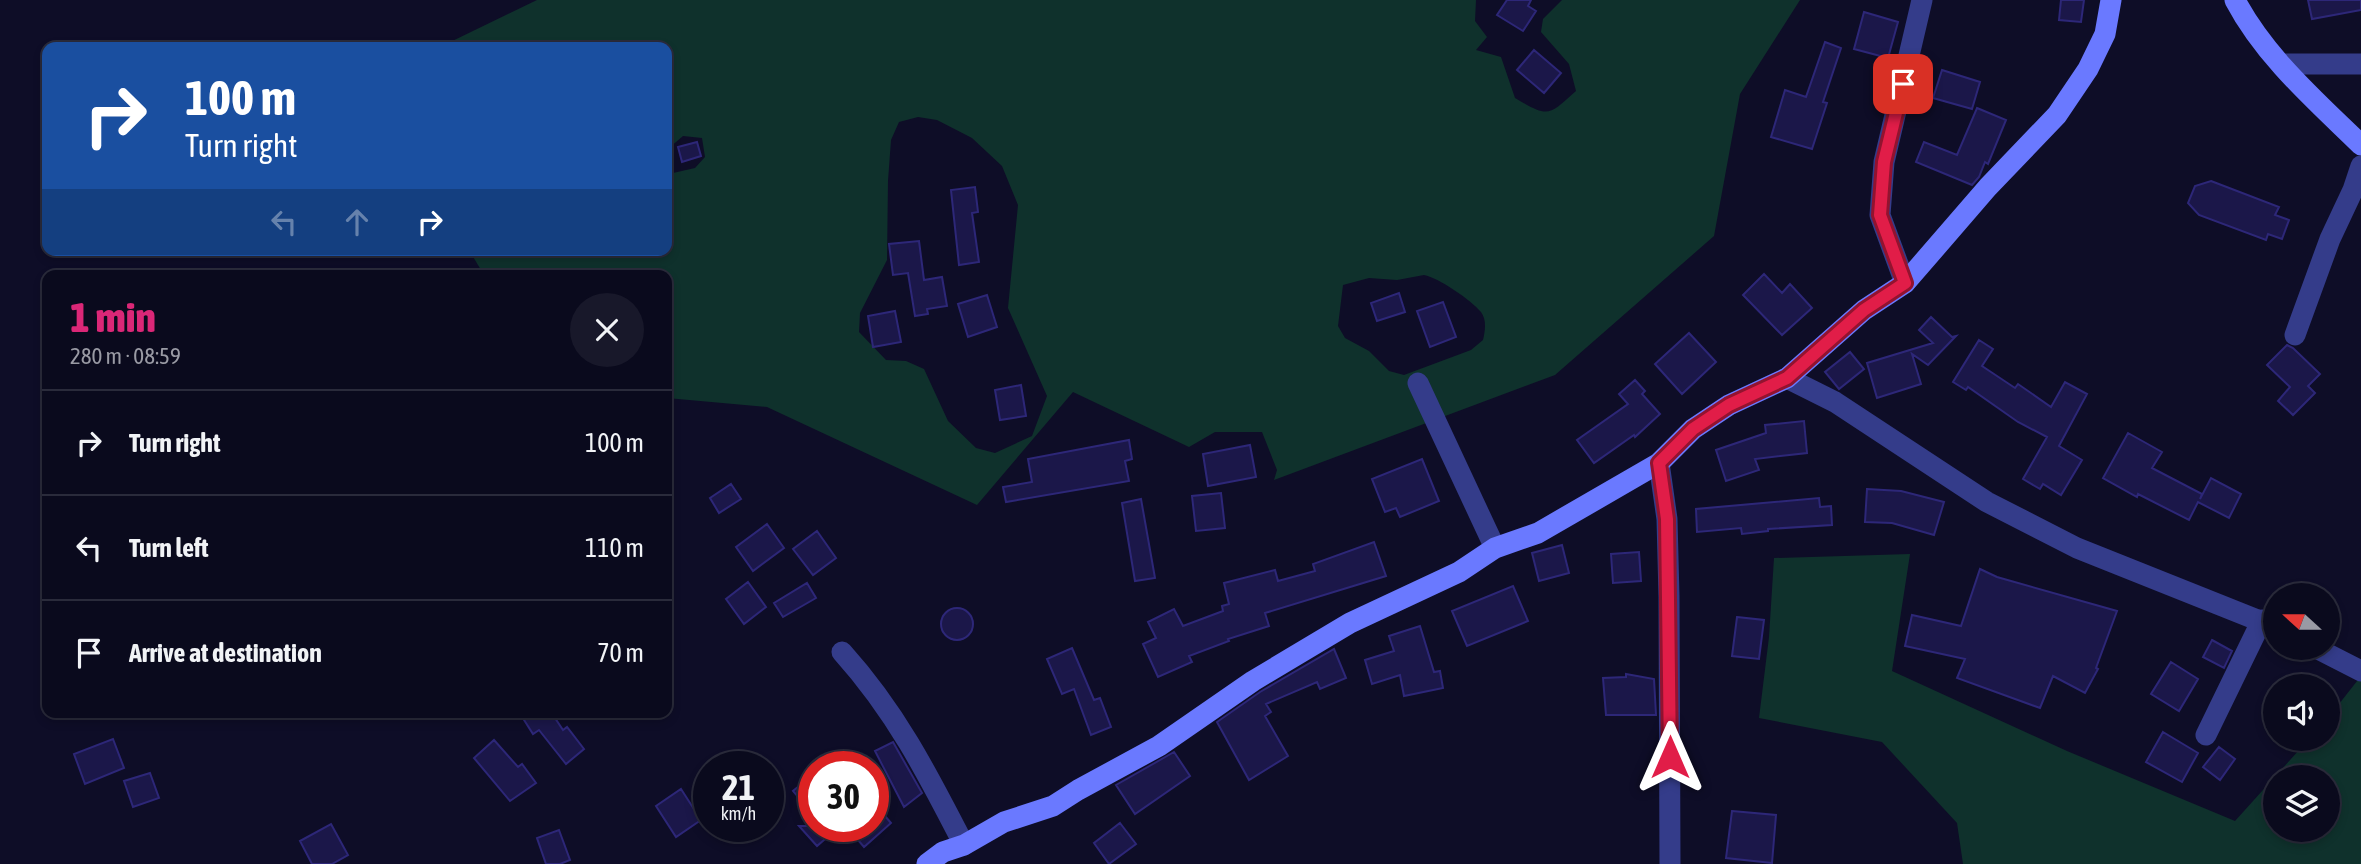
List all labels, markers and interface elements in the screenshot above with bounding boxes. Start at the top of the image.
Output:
pin [1873,54,1933,114]
icon: arrive [1884,65,1922,103]
text: 100 m [185,69,296,125]
icon: right [70,70,161,161]
text: Turn right [185,127,298,164]
icon: left [265,203,303,241]
icon: ahead [338,203,376,241]
icon: right [411,203,449,241]
text: 1 min [70,293,156,341]
button: close [570,293,644,367]
text: 280 m · 08:59 [70,343,181,369]
icon: right [70,424,108,462]
text: Turn right [129,428,220,458]
text: 100 m [585,428,644,458]
icon: left [70,529,108,567]
text: Turn left [129,533,209,563]
text: 110 m [585,533,644,563]
north arrow [2263,583,2340,660]
map controls [2263,583,2340,842]
icon: arrive [70,634,108,672]
text: Arrive at destination [129,638,322,668]
text: 70 m [597,638,644,668]
button: sound [2263,674,2340,751]
position arrow [1633,720,1707,794]
speed limit sign: 30 [798,751,889,842]
button: layers [2263,765,2340,842]
text: 21 [722,767,755,807]
text: km/h [721,803,756,824]

